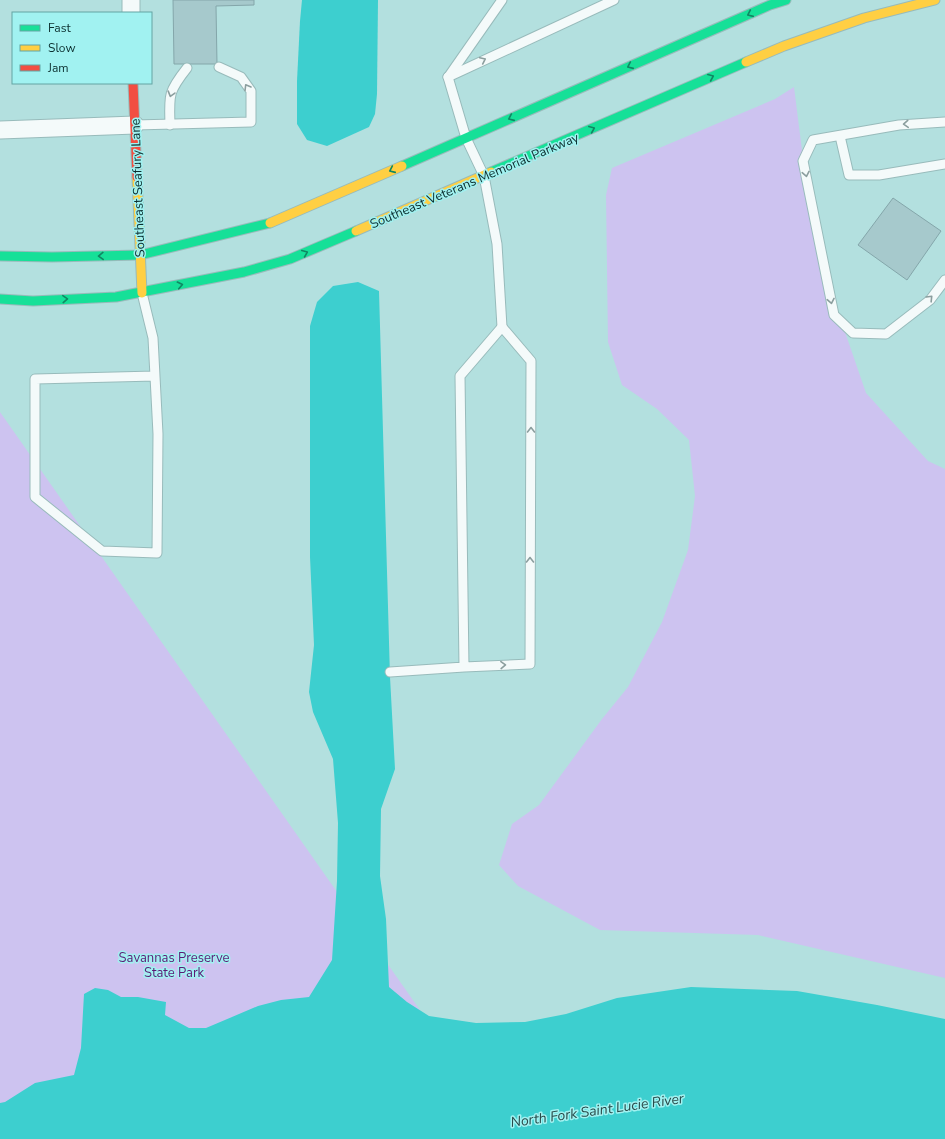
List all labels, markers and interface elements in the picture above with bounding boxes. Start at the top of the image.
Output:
one-way arrow [746,9,754,17]
legend [12,12,152,84]
text: Fast [48,20,71,36]
text: Slow [48,40,76,56]
one-way arrow [479,57,487,65]
text: Jam [47,60,69,76]
one-way arrow [627,61,635,69]
one-way arrow [708,74,715,82]
one-way arrow [245,84,252,91]
one-way arrow [167,91,176,98]
one-way arrow [508,113,516,121]
street label: Southeast Seafury Lane [127,118,149,258]
one-way arrow [903,120,909,129]
one-way arrow [587,126,595,134]
street label: Southeast Veterans Memorial Parkway [367,128,582,233]
one-way arrow [389,165,397,173]
one-way arrow [801,170,810,177]
one-way arrow [302,249,309,257]
one-way arrow [98,252,104,260]
one-way arrow [177,281,183,290]
one-way arrow [62,295,68,304]
one-way arrow [925,295,933,303]
one-way arrow [826,298,835,304]
one-way arrow [527,427,535,433]
one-way arrow [526,557,534,563]
one-way arrow [500,661,506,669]
park label: Savannas Preserve State Park [119,949,230,982]
water label: North Fork Saint Lucie River [509,1089,686,1132]

